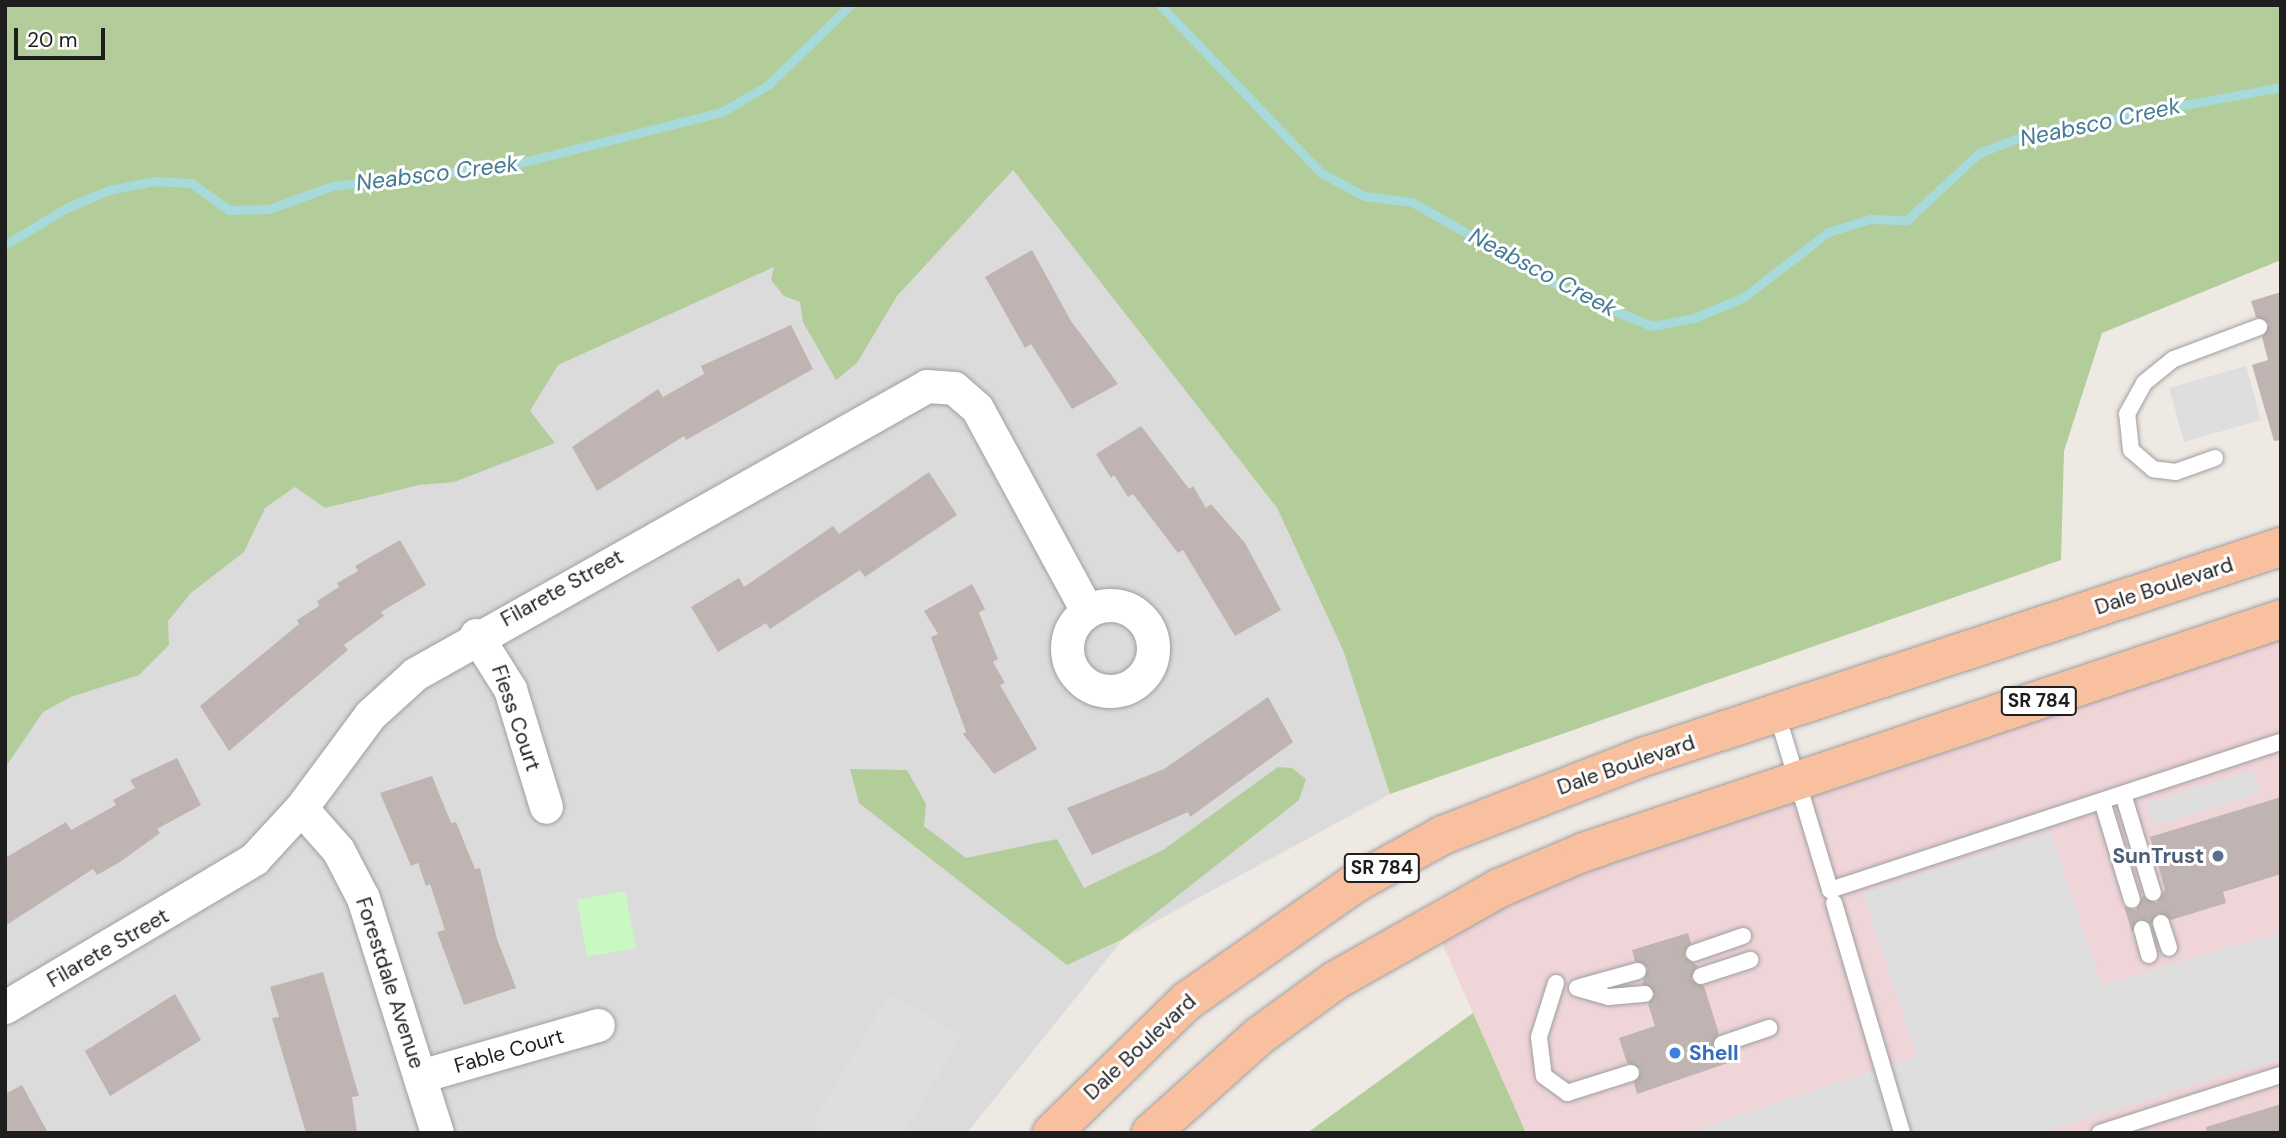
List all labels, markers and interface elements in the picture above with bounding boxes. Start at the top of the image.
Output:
scale bar [18,14,108,58]
text: 20 m [27,26,78,54]
water label: Neabsco Creek [2017,92,2183,152]
water label: Neabsco Creek [354,149,520,197]
water label: Neabsco Creek [1464,221,1622,323]
street label: Filarete Street [496,544,628,632]
street label: Dale Boulevard [2092,552,2236,620]
street label: Fiess Court [486,662,546,774]
road number: SR 784 [2000,686,2078,716]
street label: Dale Boulevard [1554,730,1698,800]
place label: SunTrust [2112,843,2204,869]
marker: SunTrust [2210,848,2226,864]
road number: SR 784 [1344,852,1420,884]
street label: Forestdale Avenue [350,894,430,1072]
street label: Filarete Street [43,903,173,993]
street label: Dale Boulevard [1079,989,1201,1105]
street label: Fable Court [451,1023,567,1079]
place label: Shell [1689,1040,1739,1066]
marker: Shell [1667,1045,1683,1061]

